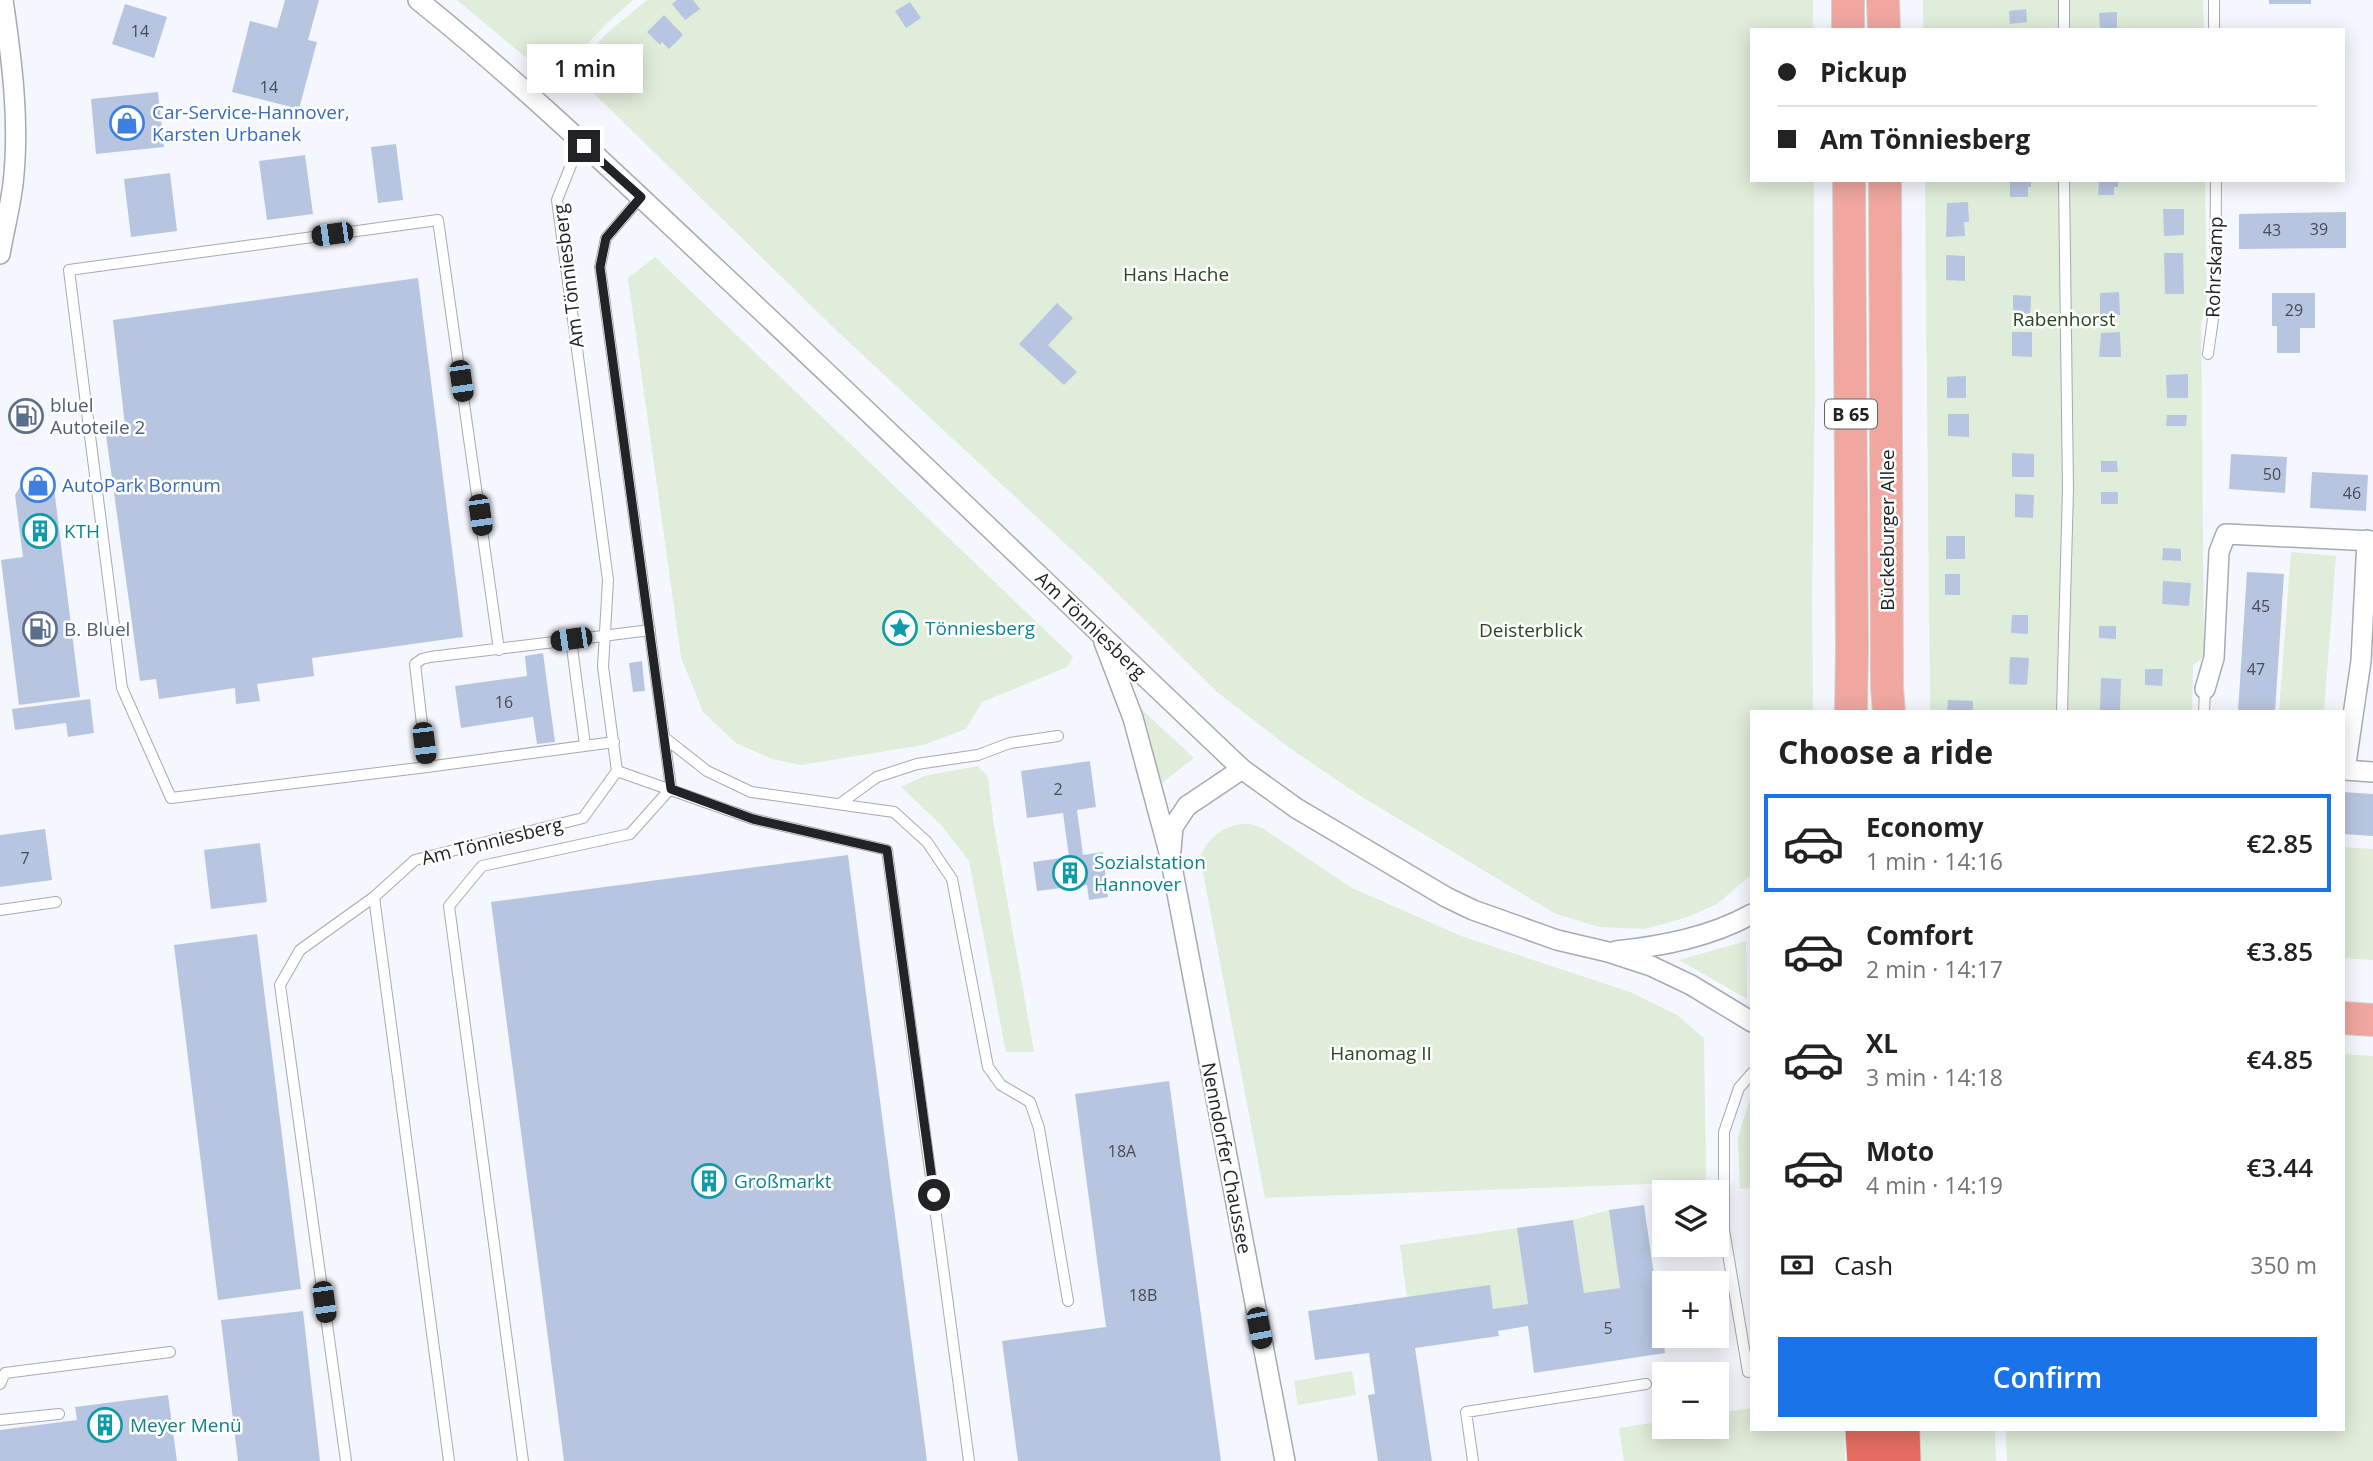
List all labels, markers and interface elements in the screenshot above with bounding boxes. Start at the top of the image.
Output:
house number: 14 [131,20,149,42]
callout: 1 min [526,44,642,94]
text: 1 min [554,52,616,84]
text: Pickup [1820,54,1907,90]
house number: 14 [260,76,278,98]
place label: Car-Service-Hannover, Karsten Urbanek [152,99,350,147]
shop icon: Car-Service-Hannover, Karsten Urbanek [108,104,146,142]
text: Am Tönniesberg [1820,121,2030,157]
route end [568,130,600,162]
street label: Am Tönniesberg [546,203,590,349]
street label: Rohrskamp [2199,216,2229,318]
house number: 39 [2310,218,2328,240]
house number: 43 [2263,219,2281,241]
car [310,221,355,247]
park label: Hans Hache [1123,261,1229,287]
house number: 29 [2285,299,2303,321]
park label: Rabenhorst [2013,306,2116,332]
car [448,359,475,403]
place label: bluel Autoteile 2 [50,392,145,440]
fuel station icon: bluel Autoteile 2 [7,397,45,435]
road number: B 65 [1825,400,1877,428]
street label: Bückeburger Allee [1874,449,1900,611]
house number: 50 [2263,463,2281,485]
shop icon: AutoPark Bornum [19,466,57,504]
place label: AutoPark Bornum [62,472,221,498]
house number: 46 [2343,482,2361,504]
car [467,493,494,537]
building icon: KTH [21,512,59,550]
place label: KTH [64,518,100,544]
street label: Am Tönniesberg [1030,565,1152,685]
house number: 45 [2252,595,2270,617]
place icon: Tönniesberg [881,609,919,647]
fuel station icon: B. Bluel [21,610,59,648]
place label: Tönniesberg [925,615,1035,641]
place label: B. Bluel [64,616,130,642]
park label: Deisterblick [1479,617,1583,643]
car [549,626,594,652]
house number: 47 [2247,658,2265,680]
house number: 16 [495,691,513,713]
car [412,721,437,765]
text: Choose a ride [1778,730,1993,773]
house number: 2 [1053,778,1063,800]
text: Economy [1866,809,1984,845]
street label: Am Tönniesberg [419,811,565,871]
icon: car [1782,812,1845,875]
text: €2.85 [2246,825,2313,861]
text: 1 min · 14:16 [1866,845,2003,877]
house number: 7 [20,847,30,869]
place label: Sozialstation Hannover [1094,849,1206,897]
building icon: Sozialstation Hannover [1051,854,1089,892]
text: Comfort [1866,917,1973,953]
icon: car [1782,920,1845,983]
text: €3.85 [2246,933,2313,969]
text: 2 min · 14:17 [1866,953,2003,985]
text: XL [1866,1025,1898,1061]
icon: car [1782,1028,1845,1091]
park label: Hanomag II [1330,1040,1432,1066]
text: €4.85 [2246,1041,2313,1077]
street label: Nenndorfer Chaussee [1196,1060,1258,1256]
text: 3 min · 14:18 [1866,1061,2003,1093]
text: Moto [1866,1133,1934,1169]
icon: car [1782,1136,1845,1199]
house number: 18A [1108,1140,1137,1162]
text: €3.44 [2246,1149,2313,1185]
building icon: Großmarkt [690,1162,728,1200]
place label: Großmarkt [734,1168,832,1194]
text: 4 min · 14:19 [1866,1169,2003,1201]
route start [918,1179,950,1211]
map controls [1652,1180,1729,1439]
button: layers [1652,1180,1729,1257]
icon: cash [1778,1246,1816,1284]
text: Cash [1834,1247,1893,1283]
text: 350 m [2250,1249,2317,1281]
button: + [1652,1271,1729,1348]
car [311,1280,338,1324]
house number: 18B [1129,1284,1157,1306]
car [1245,1305,1274,1351]
house number: 5 [1603,1317,1613,1339]
button: Confirm [1778,1337,2317,1417]
button: − [1652,1362,1729,1439]
building icon: Meyer Menü [86,1406,124,1444]
place label: Meyer Menü [130,1412,242,1438]

